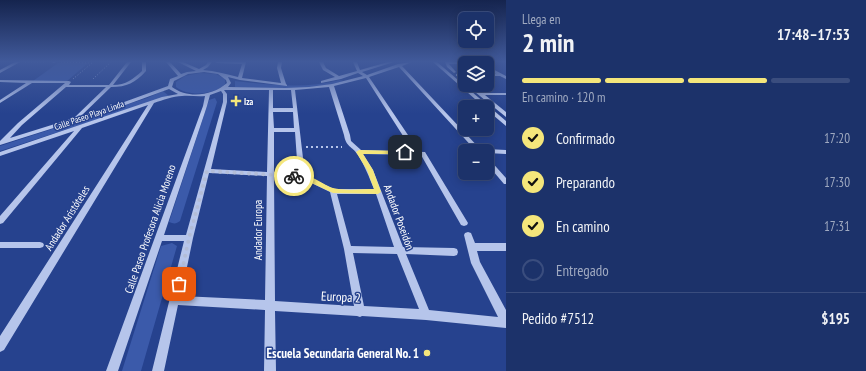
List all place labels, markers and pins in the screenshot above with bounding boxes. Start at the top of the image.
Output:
marker: Iza [231,96,241,106]
place label: Iza [244,96,254,107]
pin [388,135,422,169]
pin [162,267,196,301]
place label: Escuela Secundaria General No. 1 [267,345,419,362]
marker: Escuela Secundaria General No. 1 [422,348,432,358]

